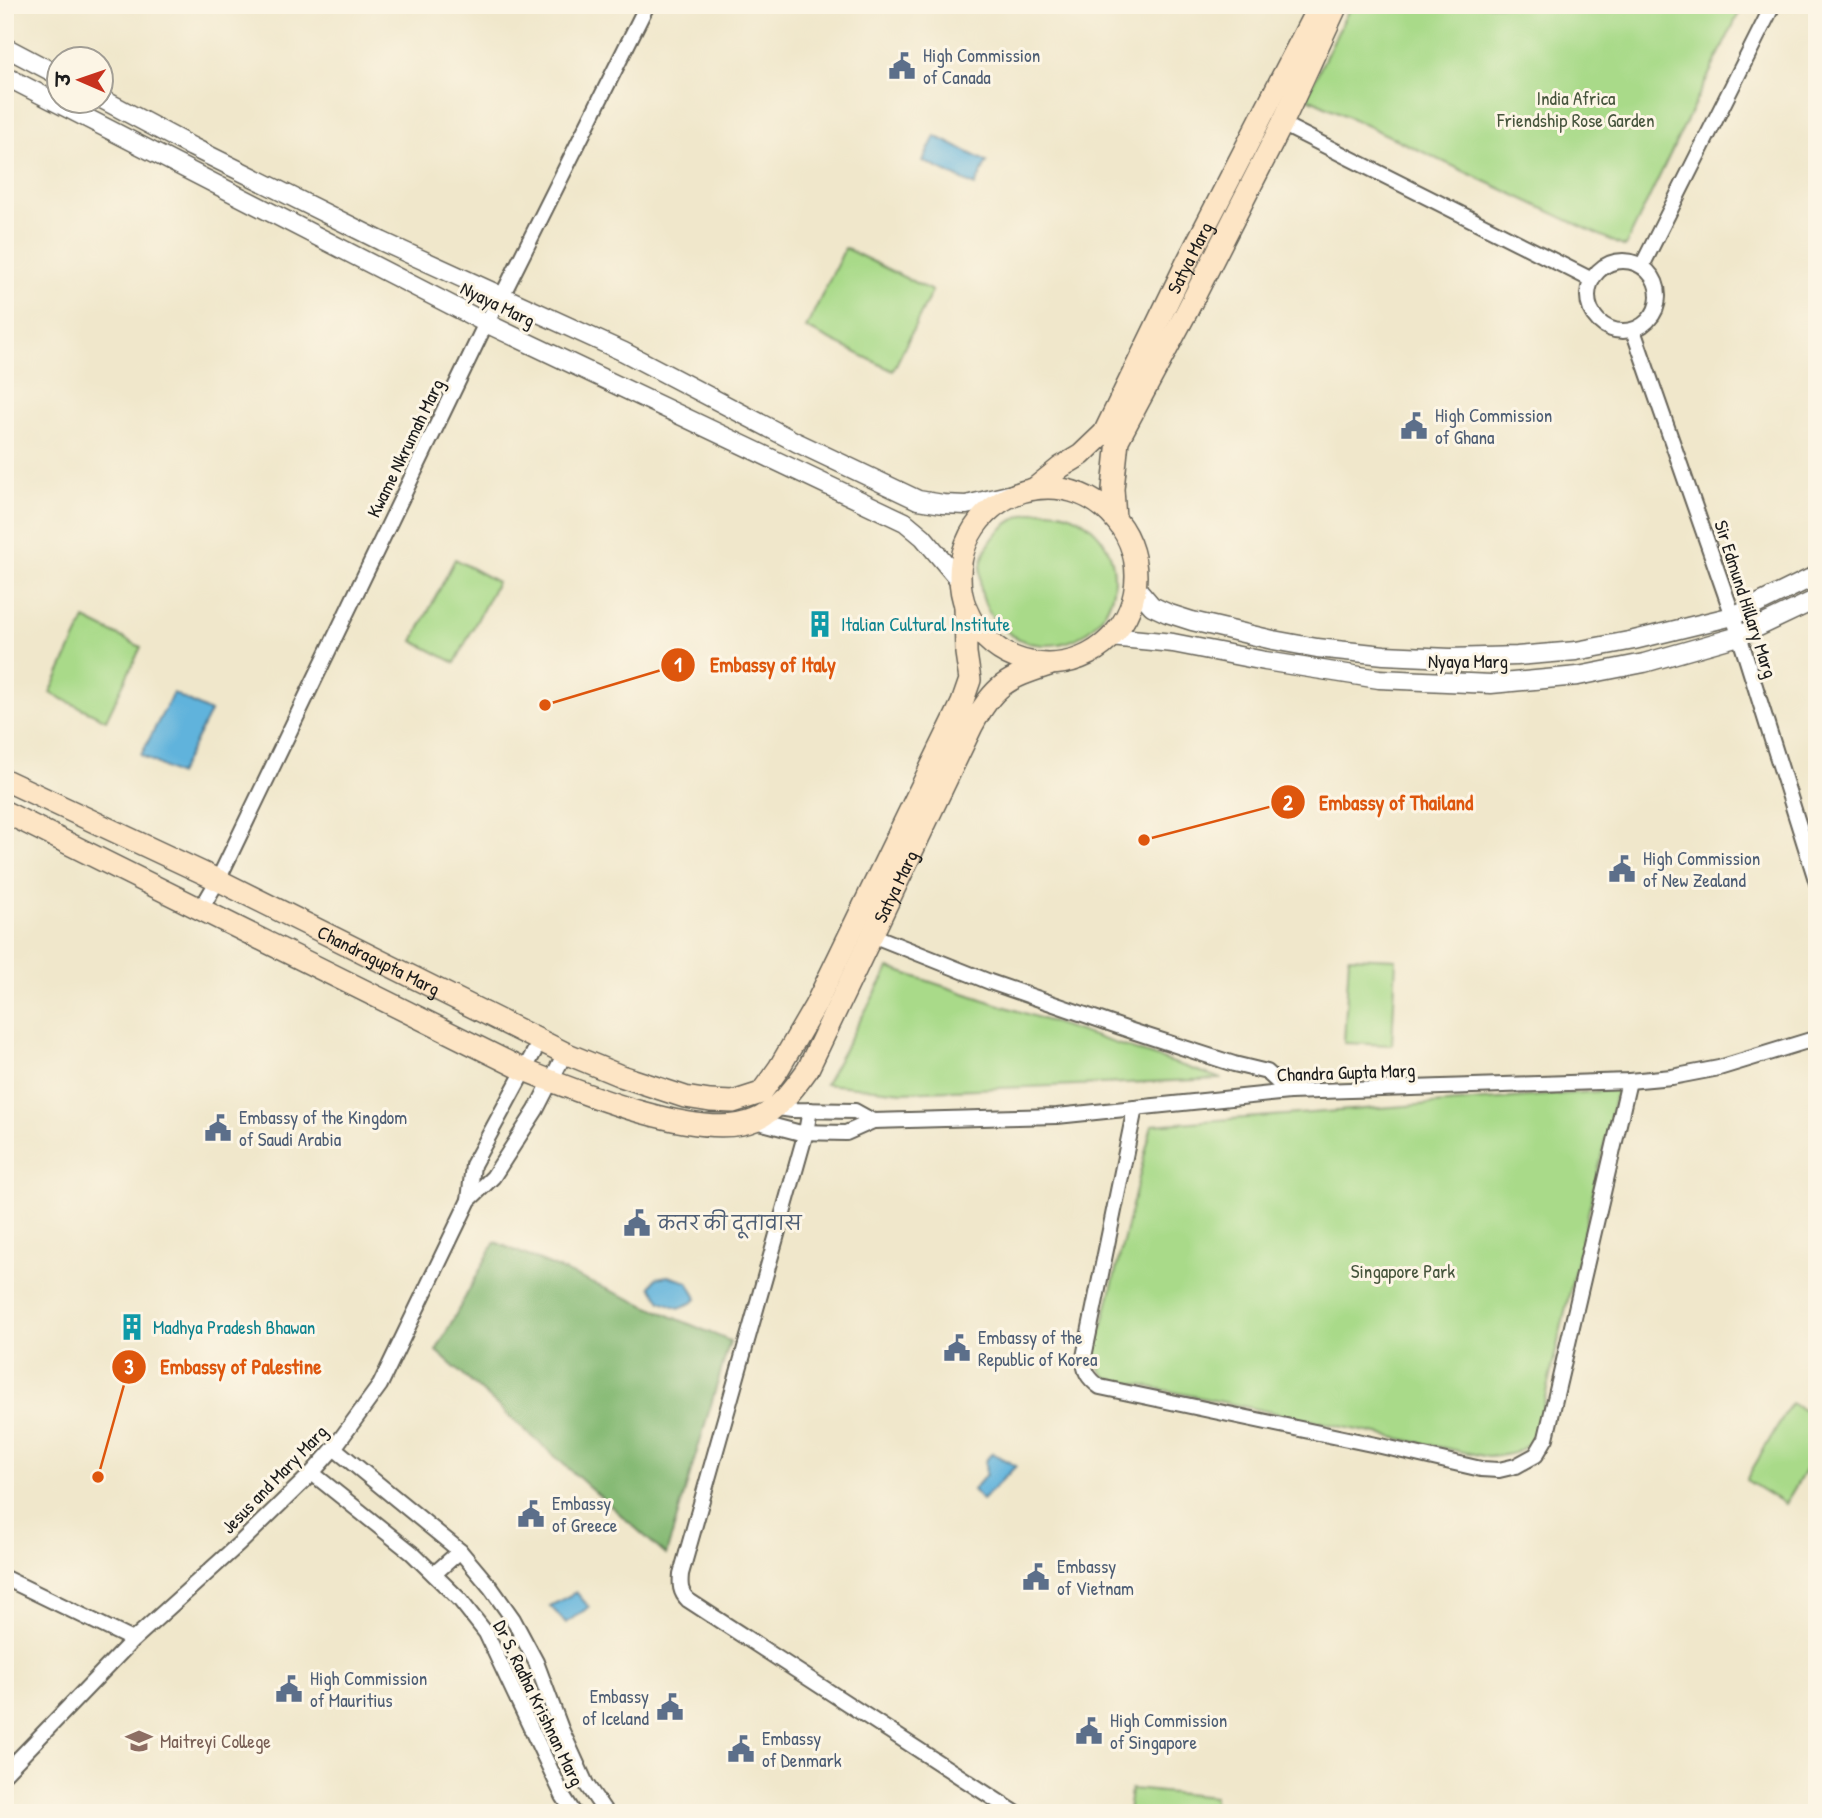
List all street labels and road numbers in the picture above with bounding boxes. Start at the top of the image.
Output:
street label: Satya Marg [1161,217,1218,298]
street label: Nyaya Marg [456,275,540,333]
street label: Kwame Nkrumah Marg [360,374,450,522]
street label: Sir Edmund Hillary Marg [1708,517,1784,681]
street label: Nyaya Marg [1428,648,1508,674]
street label: Satya Marg [867,846,924,927]
street label: Chandragupta Marg [313,919,444,1002]
street label: Chandra Gupta Marg [1276,1057,1416,1087]
street label: Jesus and Mary Marg [215,1419,333,1539]
street label: Dr S. Radha Krishnan Marg [488,1616,590,1790]

